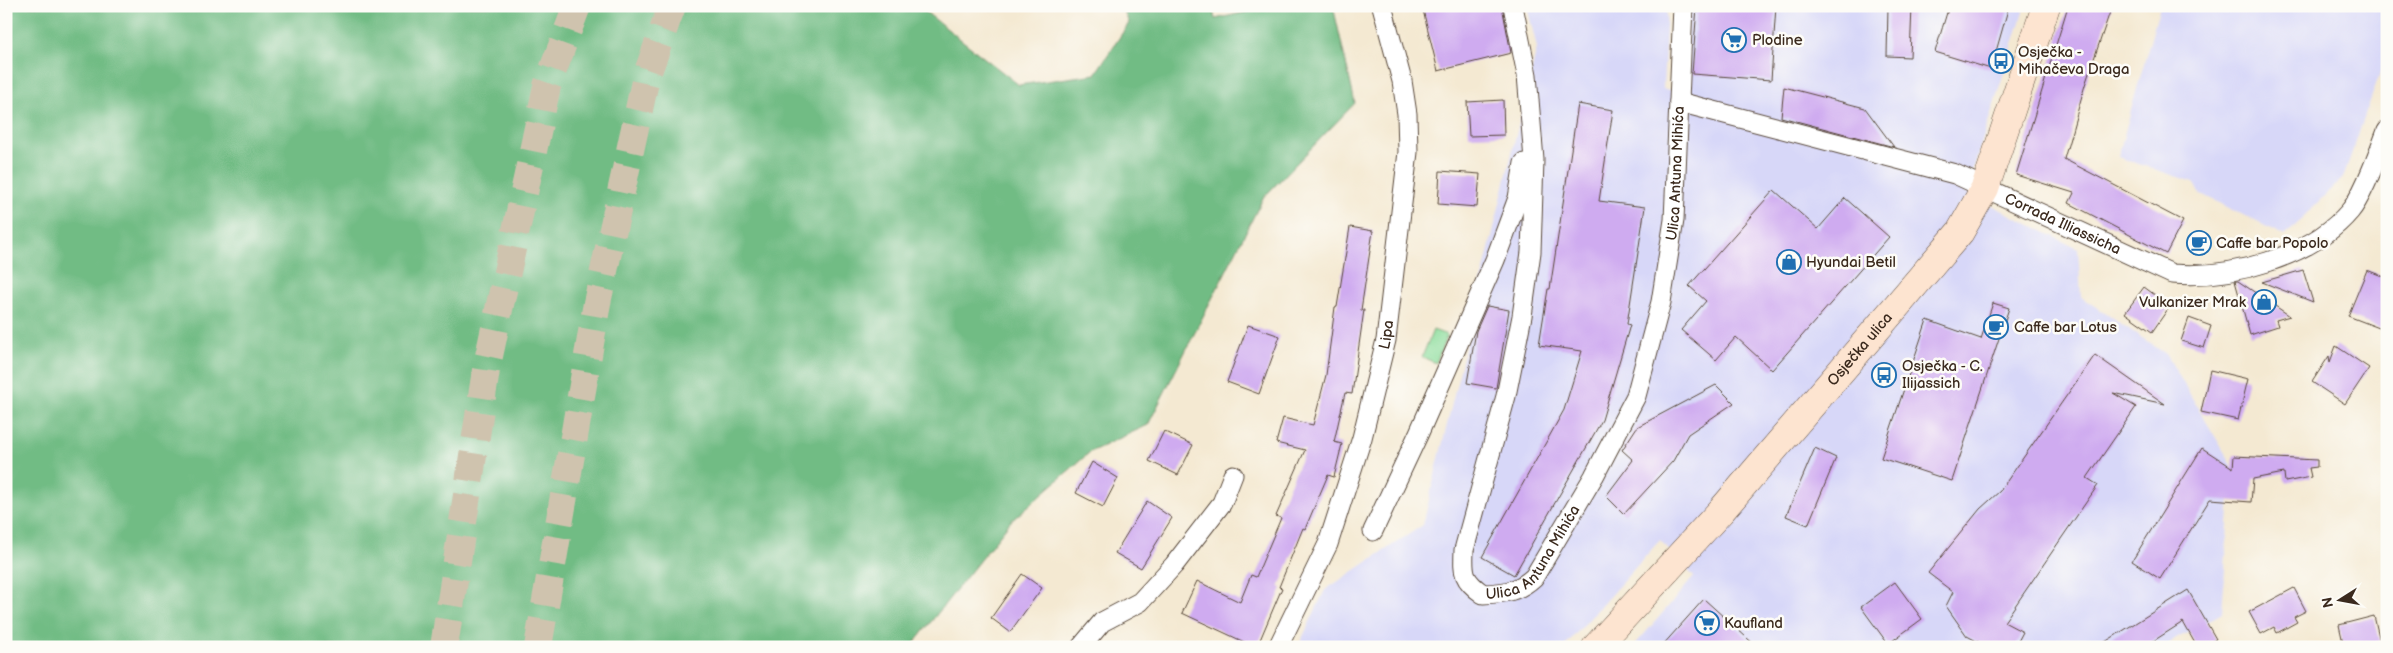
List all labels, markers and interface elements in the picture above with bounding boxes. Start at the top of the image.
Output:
supermarket icon: Plodine [1721,27,1747,53]
place label: Plodine [1752,31,1803,50]
place label: Osječka - Mihačeva Draga [2018,43,2129,79]
bus stop icon: Osječka - Mihačeva Draga [1988,48,2014,74]
street label: Ulica Antuna Mihića [1662,106,1689,242]
street label: Corrada Illiassicha [2001,189,2124,259]
cafe icon: Caffe bar Popolo [2186,230,2212,256]
place label: Caffe bar Popolo [2216,234,2328,253]
shop icon: Hyundai Betil [1776,249,1802,275]
place label: Hyundai Betil [1806,253,1896,272]
shop icon: Vulkanizer Mrak [2251,289,2277,315]
place label: Vulkanizer Mrak [2139,293,2247,312]
street label: Osječka ulica [1823,309,1897,390]
cafe icon: Caffe bar Lotus [1983,314,2009,340]
place label: Caffe bar Lotus [2014,318,2117,337]
street label: Lipa [1375,319,1398,351]
place label: Osječka - C. Ilijassich [1902,357,1983,393]
bus stop icon: Osječka - C. Ilijassich [1871,362,1897,388]
street label: Ulica Antuna Mihića [1485,502,1585,604]
north arrow [2316,576,2366,626]
text: N [2318,596,2337,609]
supermarket icon: Kaufland [1694,610,1720,636]
place label: Kaufland [1724,614,1783,633]

